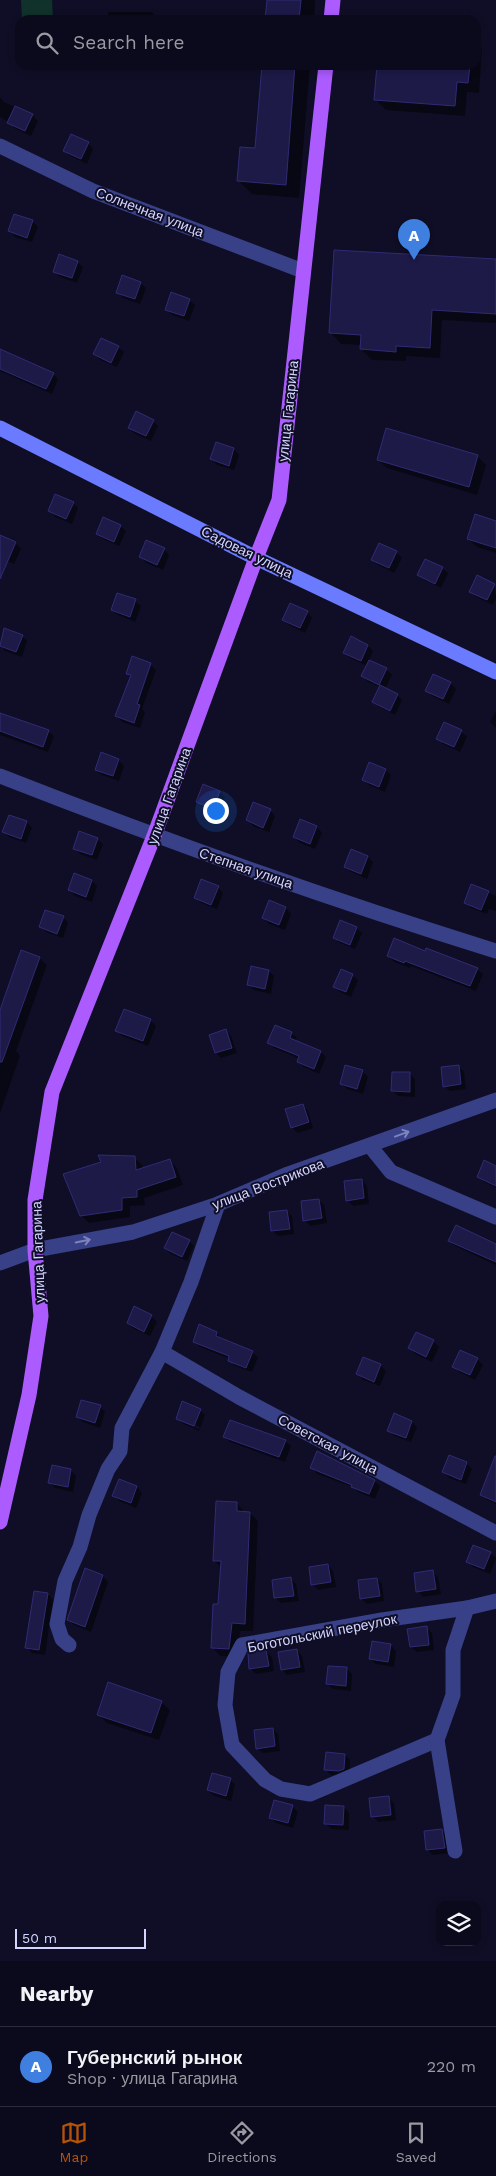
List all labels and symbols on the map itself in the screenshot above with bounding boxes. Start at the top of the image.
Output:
street label: Солнечная улица [94,184,206,240]
pin: A [398,219,430,260]
street label: улица Гагарина [275,359,301,462]
street label: Садовая улица [199,523,296,581]
street label: улица Гагарина [144,745,194,846]
your location [203,798,229,824]
street label: Степная улица [197,844,295,892]
one-way arrow [394,1129,410,1138]
street label: улица Вострикова [210,1155,326,1213]
street label: улица Гагарина [28,1201,48,1303]
one-way arrow [75,1236,91,1245]
street label: Советская улица [275,1411,381,1477]
street label: Боготольский переулок [246,1611,399,1655]
scale bar [15,1926,146,1949]

